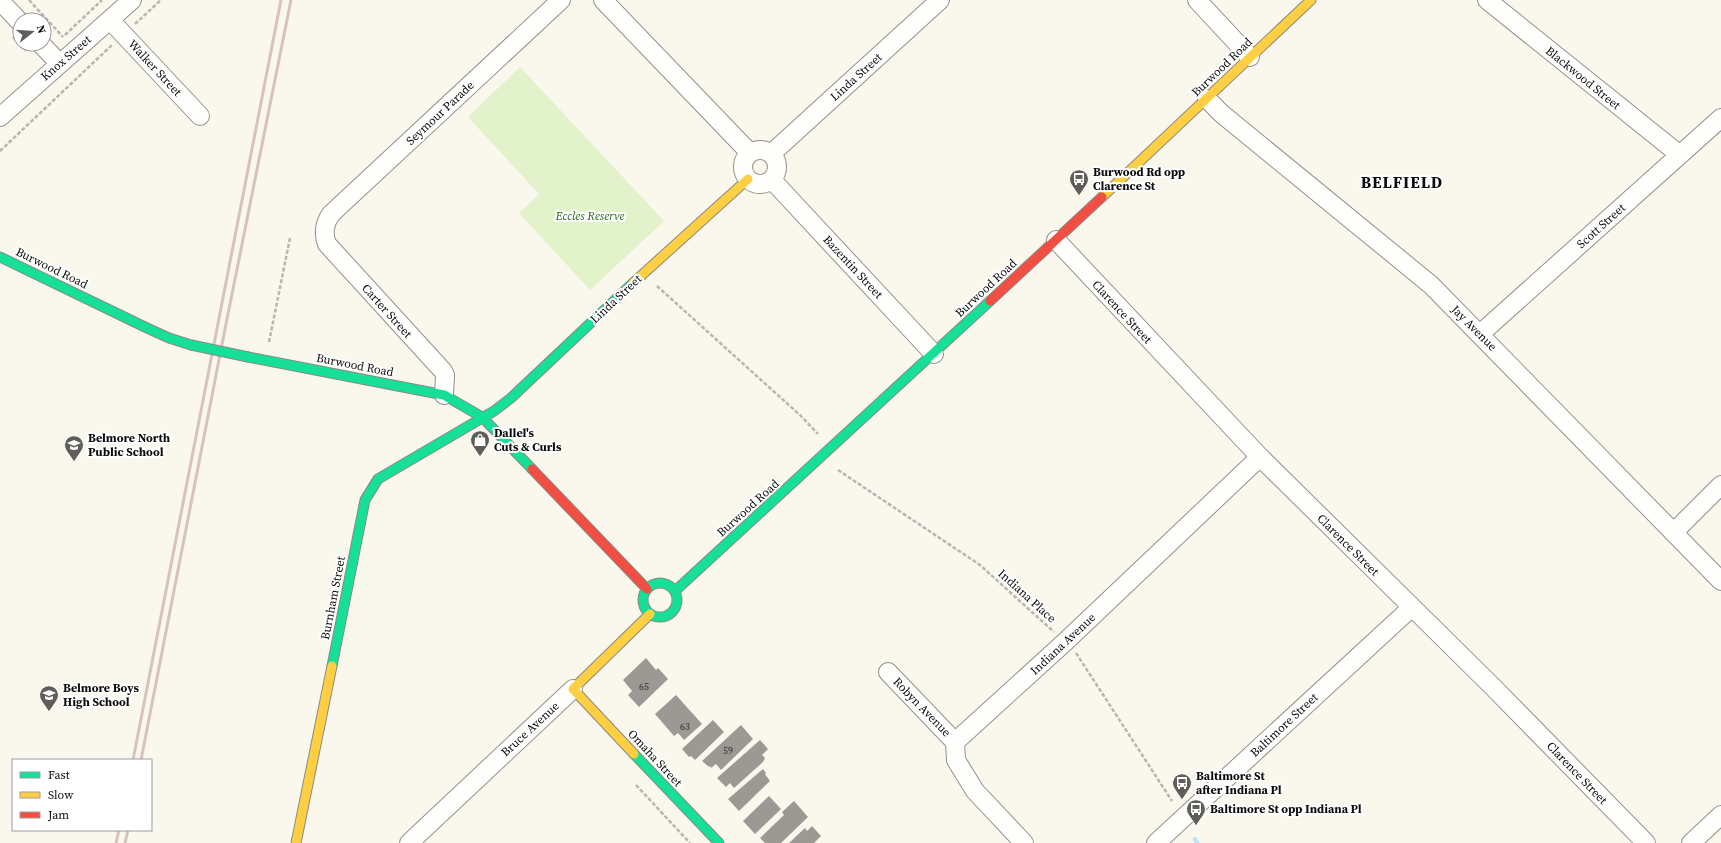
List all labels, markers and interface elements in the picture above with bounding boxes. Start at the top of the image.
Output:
north arrow [12,12,52,52]
text: N [33,23,49,35]
street label: Knox Street [37,32,95,84]
street label: Burwood Road [1188,34,1256,100]
street label: Walker Street [125,36,185,100]
street label: Blackwood Street [1542,43,1624,113]
street label: Linda Street [827,49,885,105]
street label: Seymour Parade [403,77,477,149]
place label: Burwood Rd opp Clarence St [1093,164,1185,194]
bus stop icon: Burwood Rd opp Clarence St [1068,168,1090,196]
district label: BELFIELD [1361,171,1443,193]
street label: Scott Street [1573,200,1629,252]
park label: Eccles Reserve [555,208,625,224]
street label: Bazentin Street [820,232,887,302]
street label: Burwood Road [13,244,91,292]
street label: Burwood Road [952,255,1020,321]
street label: Linda Street [587,271,645,327]
street label: Clarence Street [1088,277,1156,347]
street label: Carter Street [358,280,416,342]
street label: Jay Avenue [1447,301,1500,354]
street label: Burwood Road [315,350,395,380]
place label: Dallel's Cuts & Curls [494,425,562,455]
shop icon: Dallel's Cuts & Curls [469,429,491,457]
place label: Belmore North Public School [88,430,171,460]
school or university icon: Belmore North Public School [63,434,85,462]
street label: Burwood Road [714,476,783,540]
street label: Clarence Street [1314,511,1382,579]
street label: Burnham Street [317,555,349,641]
street label: Indiana Place [995,566,1059,626]
street label: Indiana Avenue [1027,610,1099,678]
street label: Robyn Avenue [890,674,954,740]
place label: Belmore Boys High School [63,680,139,710]
house number: 65 [639,680,649,693]
school or university icon: Belmore Boys High School [38,684,60,712]
street label: Baltimore Street [1247,689,1321,761]
street label: Bruce Avenue [498,698,562,760]
house number: 63 [680,720,690,733]
street label: Omaha Street [624,726,686,790]
street label: Clarence Street [1543,738,1611,808]
house number: 59 [723,744,733,757]
legend [12,759,152,831]
text: Fast [48,767,70,783]
place label: Baltimore St after Indiana Pl [1196,768,1282,798]
bus stop icon: Baltimore St after Indiana Pl [1171,772,1193,800]
text: Slow [48,787,74,803]
bus stop icon: Baltimore St opp Indiana Pl [1185,798,1207,826]
place label: Baltimore St opp Indiana Pl [1210,801,1362,817]
text: Jam [47,807,69,823]

